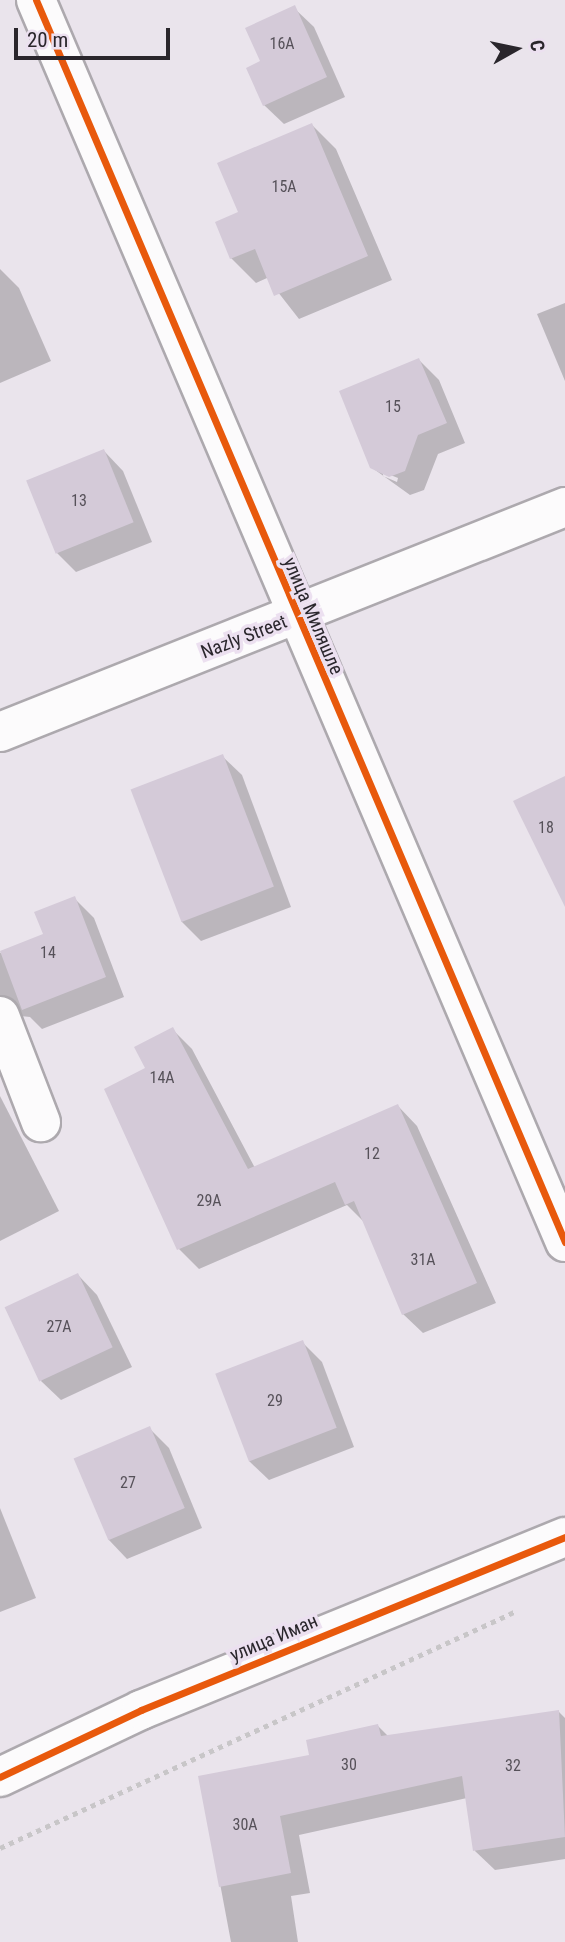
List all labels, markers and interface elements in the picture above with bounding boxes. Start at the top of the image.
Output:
scale bar [18,14,173,58]
north arrow [481,14,551,84]
text: 20 m [27,28,68,52]
house number: 16А [269,34,295,54]
text: С [525,38,549,53]
house number: 15А [271,177,297,197]
house number: 15 [385,397,401,417]
house number: 13 [71,491,87,511]
street label: улица Миляшле [278,554,348,678]
street label: Nazly Street [198,610,290,664]
house number: 18 [538,818,554,838]
house number: 14 [40,943,56,963]
house number: 14А [149,1068,175,1088]
house number: 12 [364,1144,380,1164]
house number: 29А [196,1191,222,1211]
house number: 31А [410,1250,436,1270]
house number: 27А [46,1317,72,1337]
house number: 29 [267,1391,283,1411]
house number: 27 [120,1473,136,1493]
street label: улица Иман [227,1609,321,1667]
house number: 30 [341,1755,357,1775]
house number: 32 [505,1756,521,1776]
house number: 30А [232,1815,258,1835]

